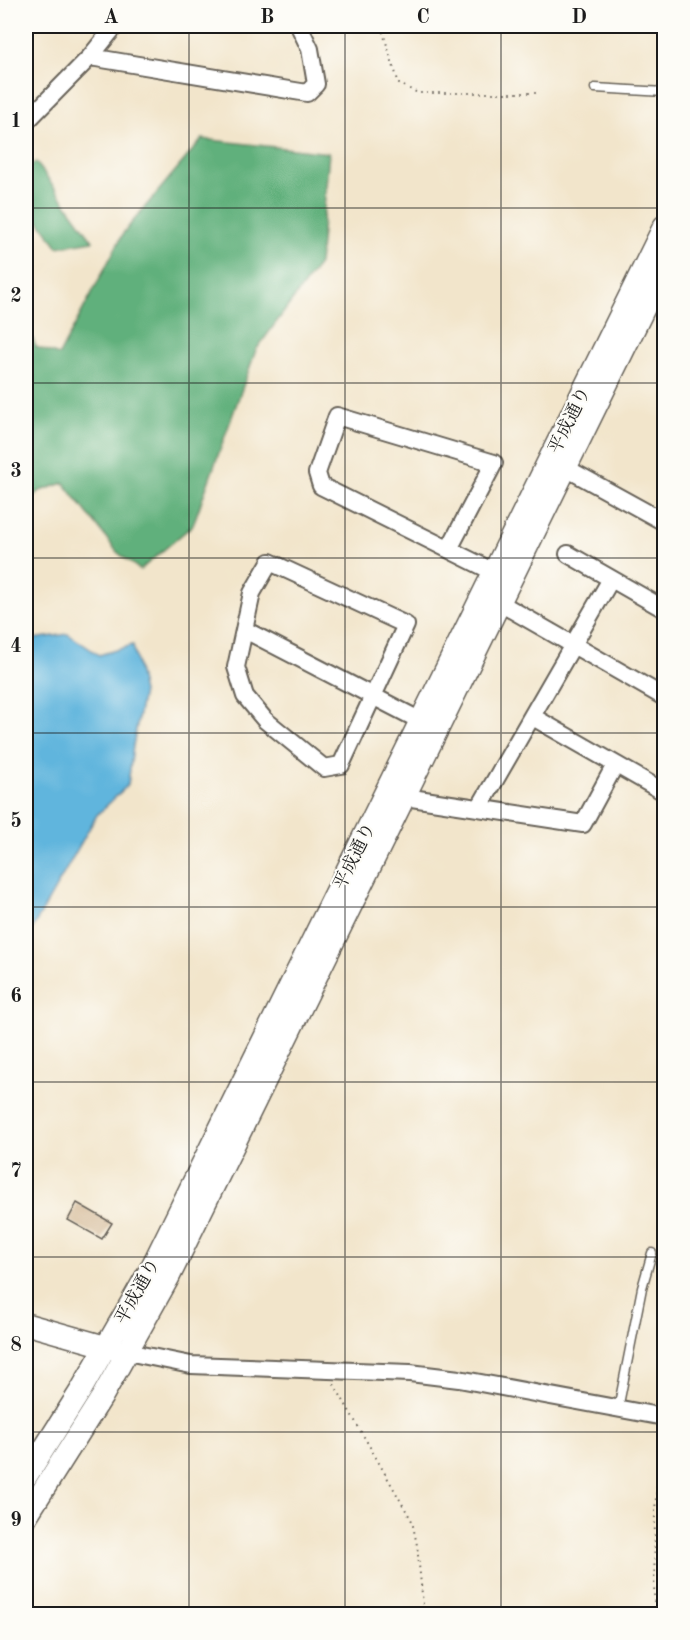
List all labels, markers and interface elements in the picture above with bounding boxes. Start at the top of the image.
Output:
text: A [103,8,119,28]
text: B [260,8,274,28]
text: C [416,8,430,28]
text: D [571,8,587,28]
text: 1 [10,112,22,132]
text: 2 [10,287,22,307]
street label: 平成通り [544,383,594,457]
text: 3 [10,462,22,482]
text: 4 [10,637,22,657]
text: 5 [10,811,22,832]
street label: 平成通り [329,819,379,893]
text: 6 [10,987,22,1007]
text: 7 [10,1162,22,1182]
street label: 平成通り [111,1255,163,1327]
text: 8 [10,1336,22,1356]
text: 9 [10,1511,22,1531]

